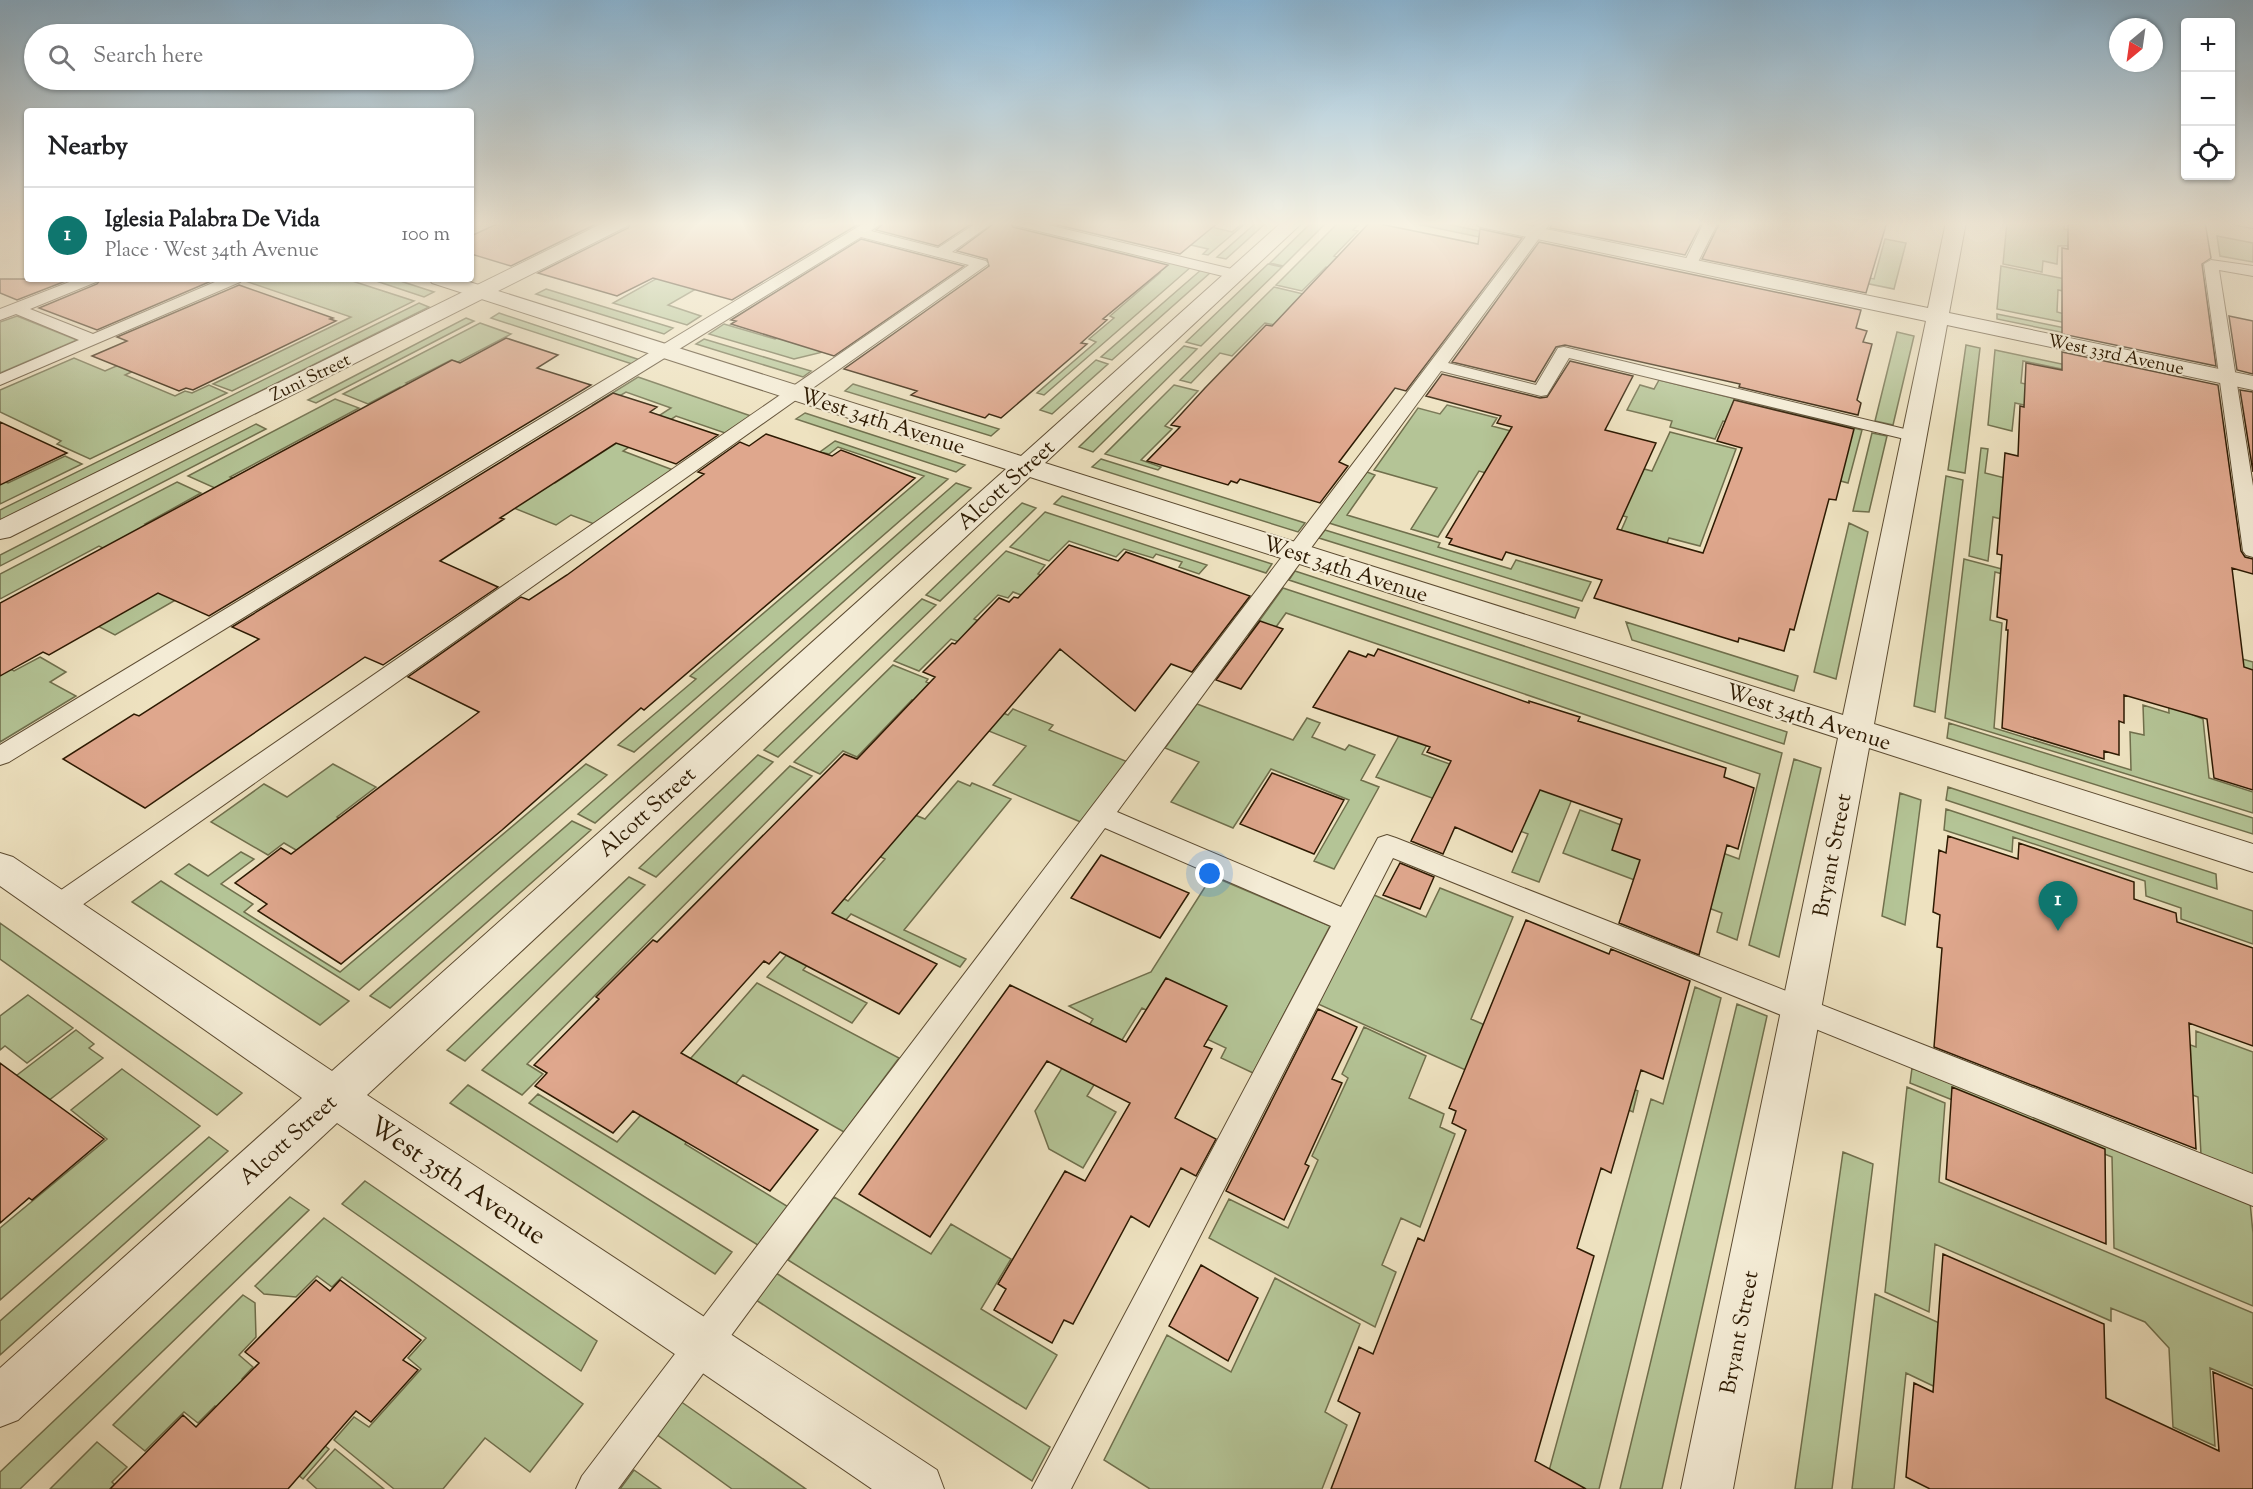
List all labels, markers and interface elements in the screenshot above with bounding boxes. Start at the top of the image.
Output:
north arrow [2109,18,2163,72]
map controls [2181,18,2235,180]
button: + [2181,18,2235,72]
search box [24,24,474,90]
icon: search [45,41,78,74]
text: Search here [93,41,203,73]
button: − [2181,72,2235,126]
button: locate [2181,126,2235,180]
text: Nearby [48,129,128,166]
text: Iglesia Palabra De Vida [105,205,320,237]
text: 1 [64,221,71,250]
text: 100 m [401,221,450,250]
text: Place · West 34th Avenue [105,237,319,266]
street label: West 33rd Avenue [2045,329,2186,383]
street label: Zuni Street [266,348,355,409]
street label: West 34th Avenue [795,381,969,465]
street label: Alcott Street [951,433,1063,539]
street label: West 34th Avenue [1258,529,1432,613]
street label: West 34th Avenue [1721,677,1895,761]
street label: Alcott Street [592,760,704,866]
street label: Bryant Street [1806,791,1862,920]
your location [1195,859,1224,888]
pin: 1 [2038,882,2078,931]
street label: Alcott Street [233,1088,345,1194]
street label: West 35th Avenue [360,1108,553,1256]
street label: Bryant Street [1713,1268,1769,1397]

